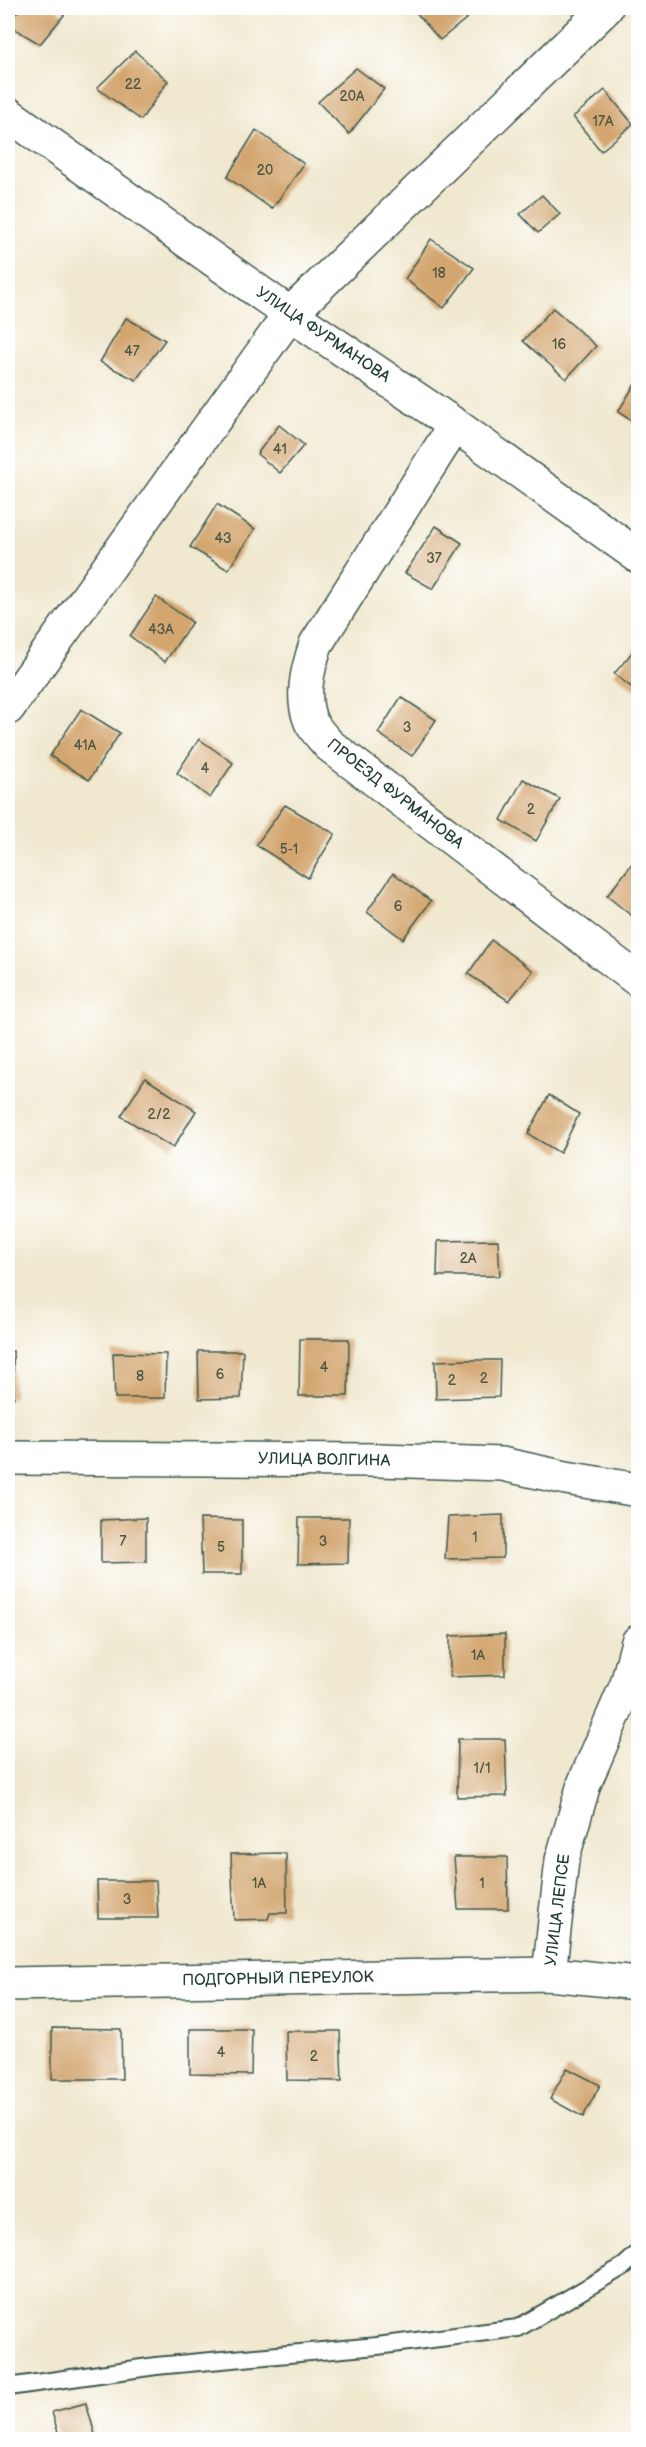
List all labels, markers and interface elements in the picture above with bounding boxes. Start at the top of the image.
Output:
house number: 22 [125,76,142,93]
house number: 20А [340,88,365,105]
house number: 17А [593,113,614,130]
house number: 20 [257,162,273,179]
house number: 18 [432,265,446,282]
street label: УЛИЦА ФУРМАНОВА [252,283,394,387]
house number: 16 [552,336,566,353]
house number: 47 [124,343,140,360]
house number: 41 [273,441,287,458]
house number: 43 [214,530,232,547]
house number: 37 [426,550,442,567]
house number: 43А [148,621,174,638]
house number: 3 [403,719,411,736]
street label: ПРОЕЗД ФУРМАНОВА [323,735,467,853]
house number: 41А [74,737,97,754]
house number: 4 [201,760,210,777]
house number: 2 [527,801,536,818]
house number: 5-1 [280,841,298,858]
house number: 6 [394,898,403,915]
house number: 2/2 [148,1106,171,1123]
house number: 2А [460,1250,477,1267]
house number: 4 [320,1359,329,1376]
house number: 6 [216,1366,225,1383]
house number: 8 [136,1368,144,1385]
house number: 2 [480,1370,489,1387]
house number: 2 [448,1372,457,1389]
street label: УЛИЦА ВОЛГИНА [258,1449,391,1471]
house number: 1 [472,1529,478,1546]
house number: 7 [120,1533,127,1550]
house number: 3 [319,1533,327,1550]
house number: 5 [217,1539,225,1556]
house number: 1А [471,1647,485,1664]
house number: 1/1 [473,1760,491,1777]
street label: УЛИЦА ЛЕПСЕ [542,1853,574,1967]
house number: 1А [252,1875,266,1892]
house number: 1 [479,1875,485,1892]
house number: 3 [123,1891,131,1908]
street label: ПОДГОРНЫЙ ПЕРЕУЛОК [182,1968,375,1990]
house number: 4 [217,2044,226,2061]
house number: 2 [310,2048,319,2065]

